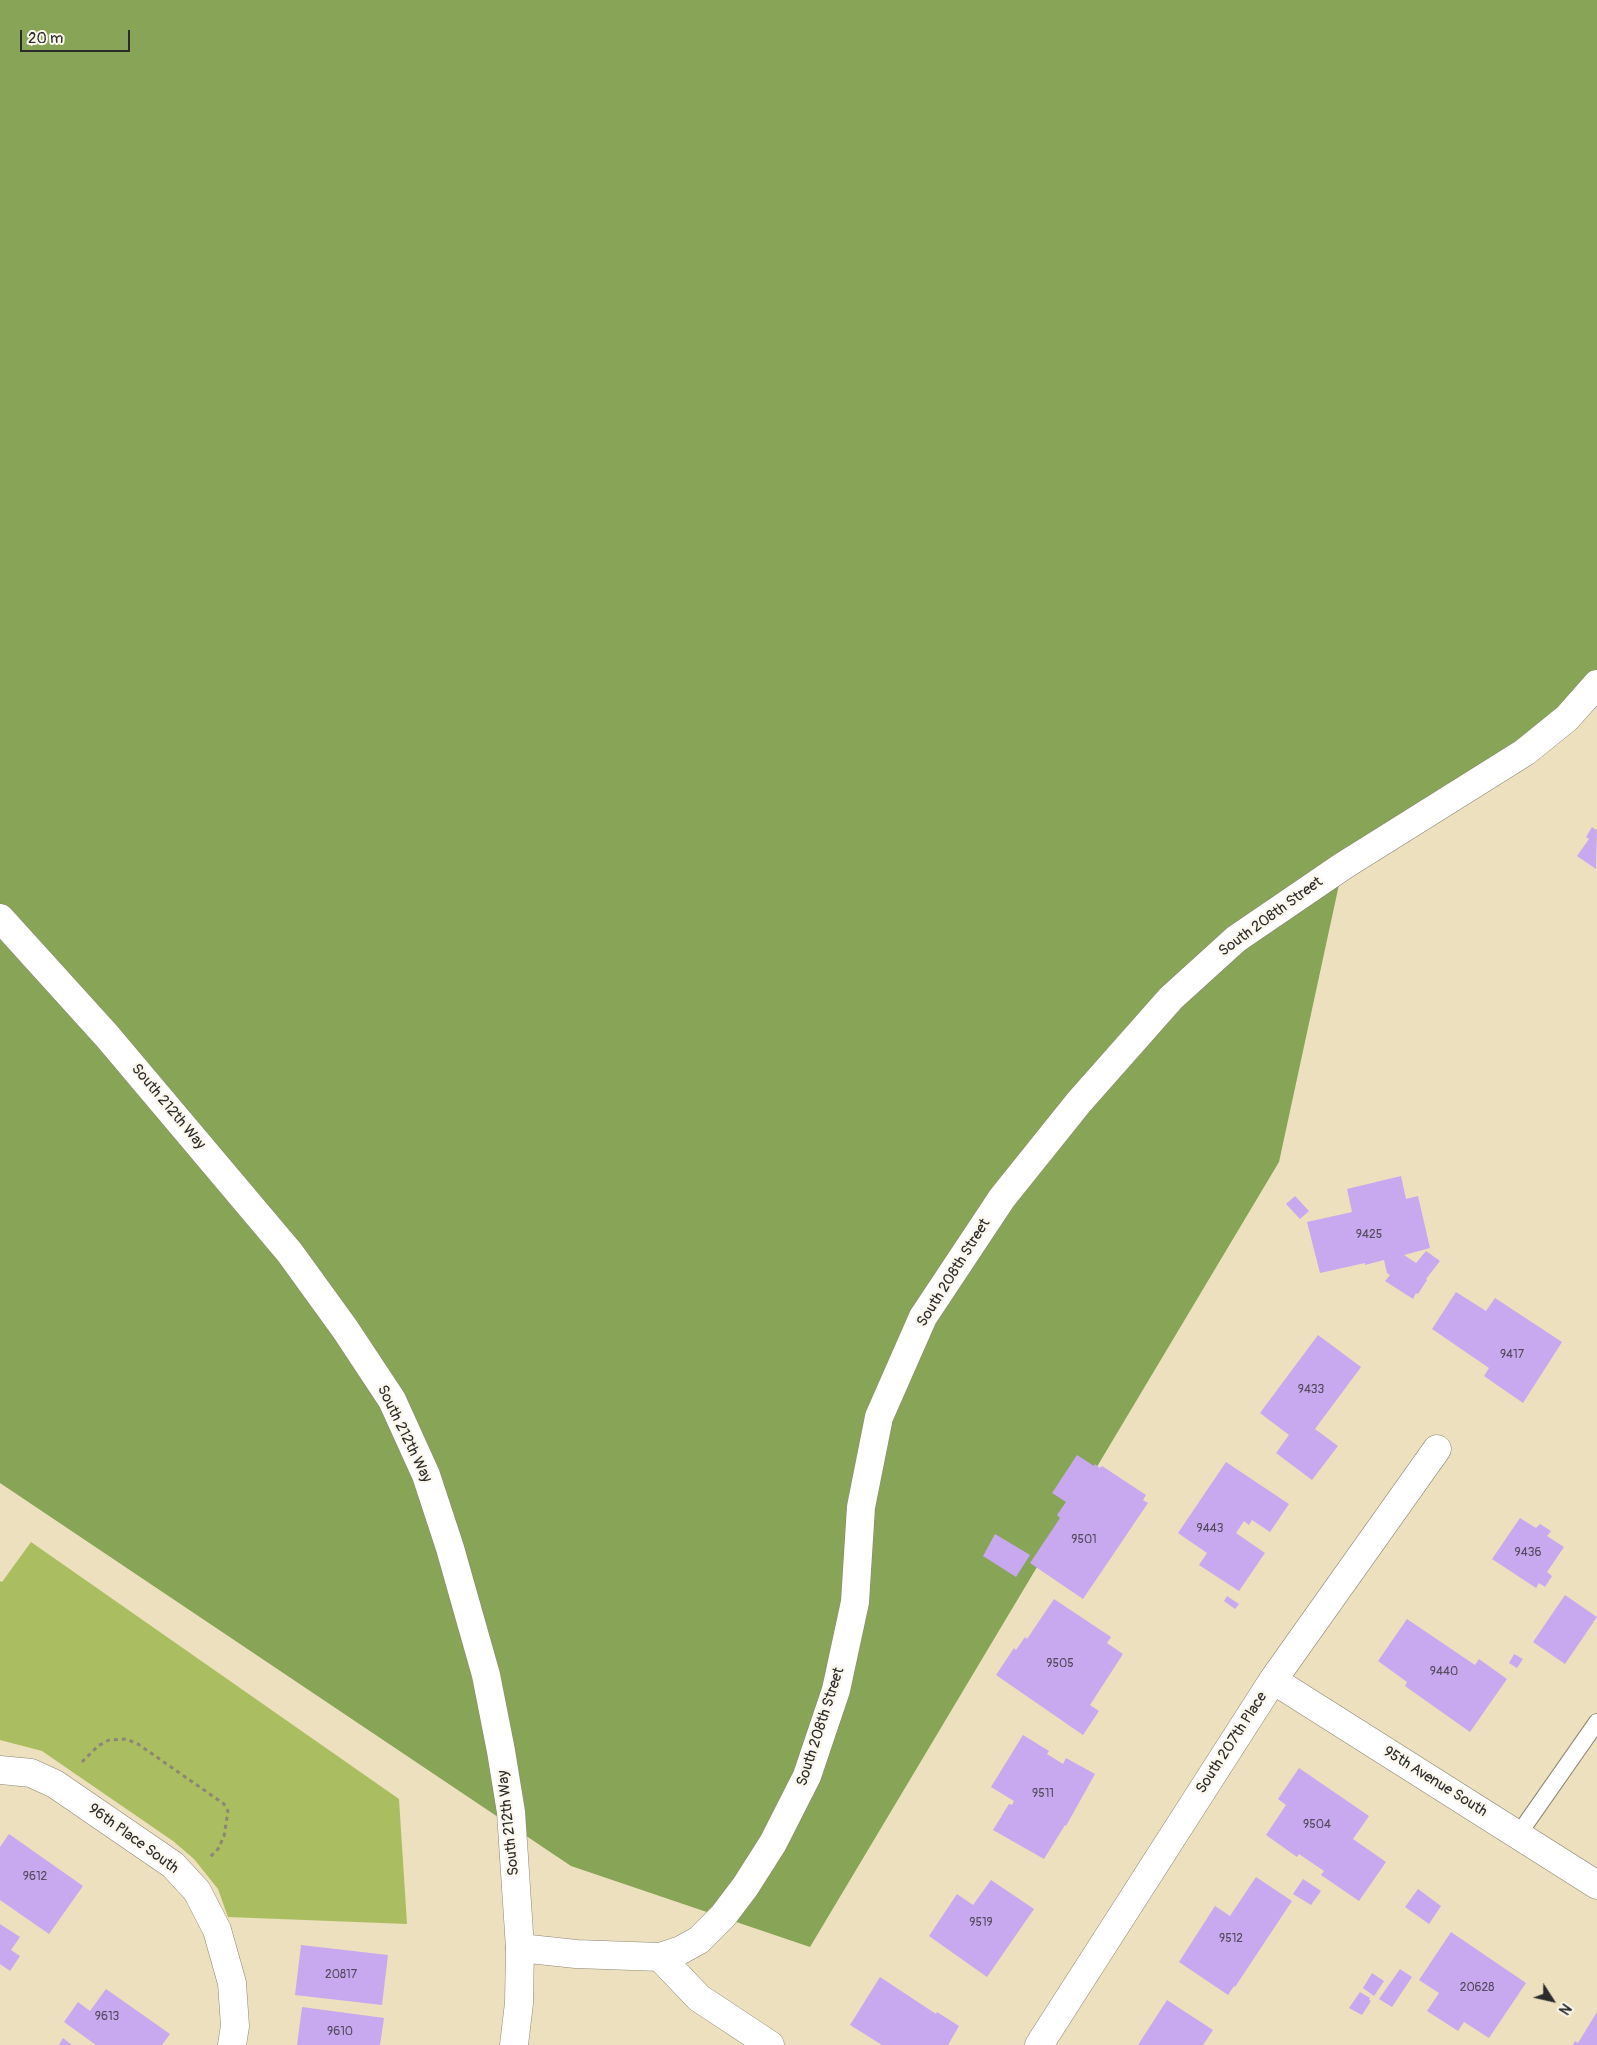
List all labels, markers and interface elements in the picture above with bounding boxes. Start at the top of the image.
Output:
scale bar [22,20,132,52]
text: 20 m [28,29,63,48]
street label: South 208th Street [1216,873,1326,961]
street label: South 212th Way [127,1061,209,1153]
street label: South 208th Street [914,1216,994,1330]
house number: 9425 [1356,1228,1382,1242]
house number: 9417 [1500,1348,1524,1362]
street label: South 212th Way [373,1382,435,1486]
house number: 9433 [1298,1383,1324,1397]
house number: 9443 [1197,1522,1223,1536]
house number: 9501 [1071,1533,1097,1547]
house number: 9436 [1515,1546,1541,1560]
house number: 9505 [1046,1657,1074,1671]
street label: South 208th Street [793,1665,849,1789]
house number: 9440 [1430,1665,1458,1679]
street label: South 207th Place [1192,1689,1272,1797]
street label: 95th Avenue South [1380,1743,1490,1821]
street label: South 212th Way [495,1769,523,1877]
house number: 9511 [1032,1787,1054,1801]
street label: 96th Place South [84,1800,182,1878]
house number: 9504 [1303,1818,1331,1832]
house number: 9612 [23,1870,47,1884]
house number: 9519 [969,1916,993,1930]
house number: 9512 [1219,1932,1243,1946]
house number: 20817 [325,1968,357,1982]
north arrow [1527,1975,1577,2025]
house number: 20628 [1460,1981,1494,1995]
text: N [1555,2000,1574,2018]
house number: 9613 [95,2010,119,2024]
house number: 9610 [327,2025,353,2039]

